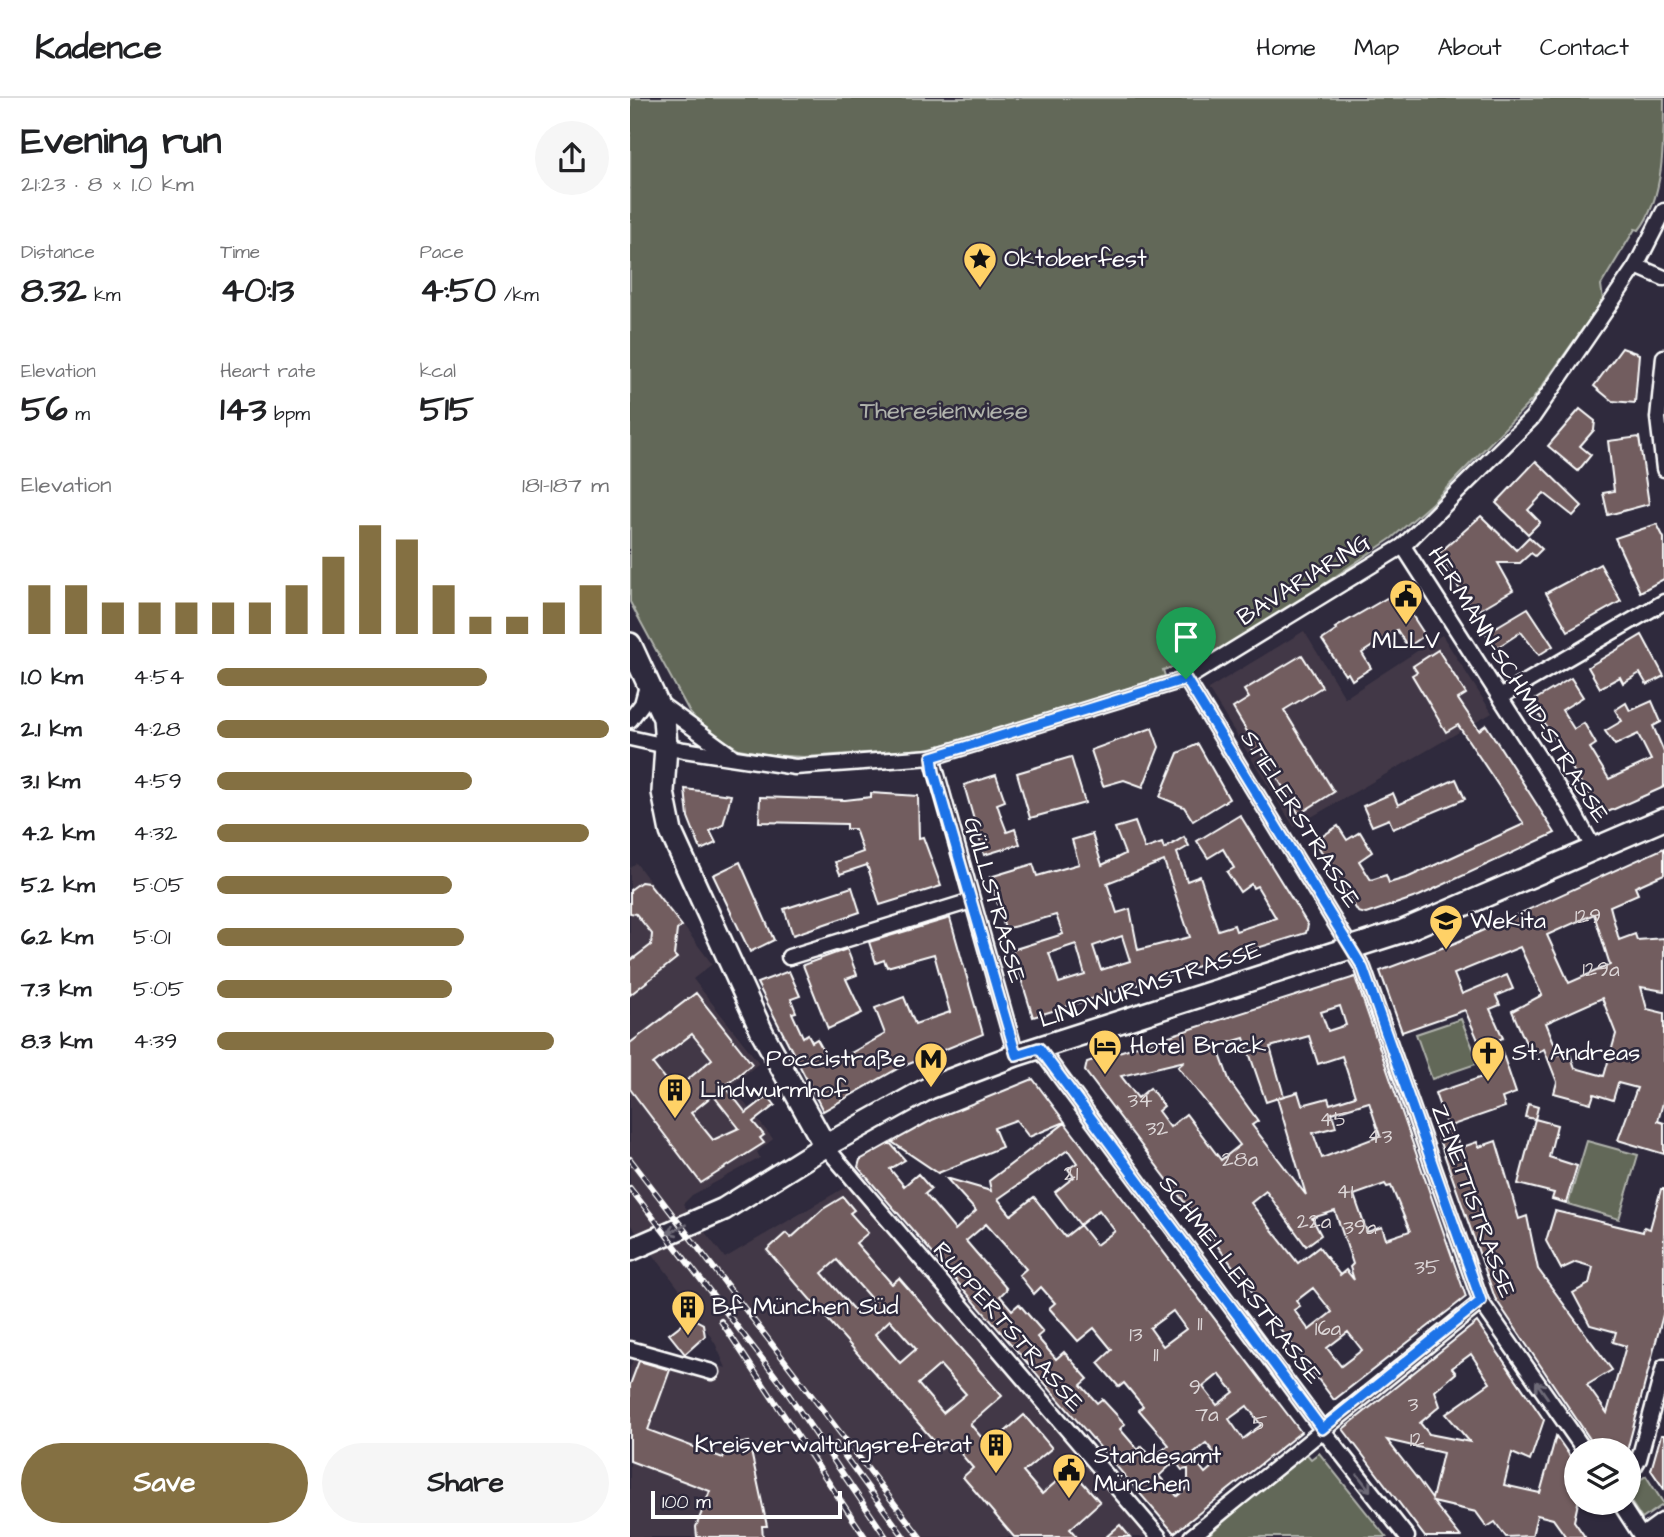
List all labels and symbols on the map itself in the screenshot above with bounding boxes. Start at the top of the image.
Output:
place icon: Oktoberfest [961,240,999,289]
place label: Oktoberfest [1004,242,1147,276]
park label: Theresienwiese [860,394,1028,428]
street label: BAVARIARING [1231,525,1378,635]
street label: HERMANN-SCHMID-STRASSE [1419,540,1617,830]
public building icon: MLLV [1387,577,1425,626]
pin [1156,607,1216,679]
place label: MLLV [1372,624,1440,658]
street label: STIELERSTRASSE [1232,723,1368,915]
street label: GÜLLSTRASSE [954,813,1034,987]
school or university icon: Wekita [1427,902,1465,951]
house number: 129 [1575,902,1601,931]
place label: Wekita [1470,904,1546,938]
street label: LINDWURMSTRASSE [1035,933,1265,1037]
house number: 129a [1582,955,1620,984]
hotel icon: Hotel Brack [1086,1027,1124,1076]
place label: Hotel Brack [1130,1029,1267,1063]
church icon: St. Andreas [1469,1034,1507,1083]
place label: St. Andreas [1512,1036,1640,1070]
metro station icon: Poccistraße [912,1040,950,1089]
place label: Poccistraße [766,1042,906,1076]
building icon: Lindwurmhof [656,1071,694,1120]
place label: Lindwurmhof [700,1073,848,1107]
house number: 34 [1128,1086,1152,1115]
street label: ZENETTISTRASSE [1422,1099,1524,1303]
house number: 45 [1319,1105,1349,1134]
house number: 32 [1146,1114,1168,1143]
house number: 43 [1368,1122,1393,1151]
house number: 28a [1222,1145,1258,1174]
house number: 21 [1064,1159,1079,1188]
street label: SCHMELLERSTRASSE [1150,1169,1330,1391]
house number: 41 [1337,1177,1354,1206]
house number: 22a [1297,1207,1332,1236]
house number: 39a [1343,1213,1377,1242]
one-way arrow [667,1223,688,1236]
street label: RUPPERTSTRASSE [925,1235,1091,1419]
house number: 35 [1414,1253,1440,1282]
building icon: Bf München Süd [669,1288,707,1337]
place label: Bf München Süd [712,1290,899,1324]
house number: 11 [1197,1309,1203,1338]
house number: 16a [1315,1314,1342,1343]
house number: 13 [1129,1320,1143,1349]
house number: 11 [1153,1340,1159,1369]
house number: 9 [1189,1373,1201,1402]
one-way arrow [1535,1381,1549,1400]
house number: 3 [1408,1390,1419,1419]
house number: 7a [1195,1400,1219,1429]
house number: 5 [1253,1409,1268,1438]
house number: 12 [1410,1425,1424,1454]
building icon: Kreisverwaltungsreferat [977,1426,1015,1475]
place label: Kreisverwaltungsreferat [695,1428,972,1463]
place label: Standesamt München [1094,1439,1222,1501]
public building icon: Standesamt München [1050,1451,1088,1500]
one-way arrow [1357,1473,1372,1491]
scale bar [651,1488,842,1520]

